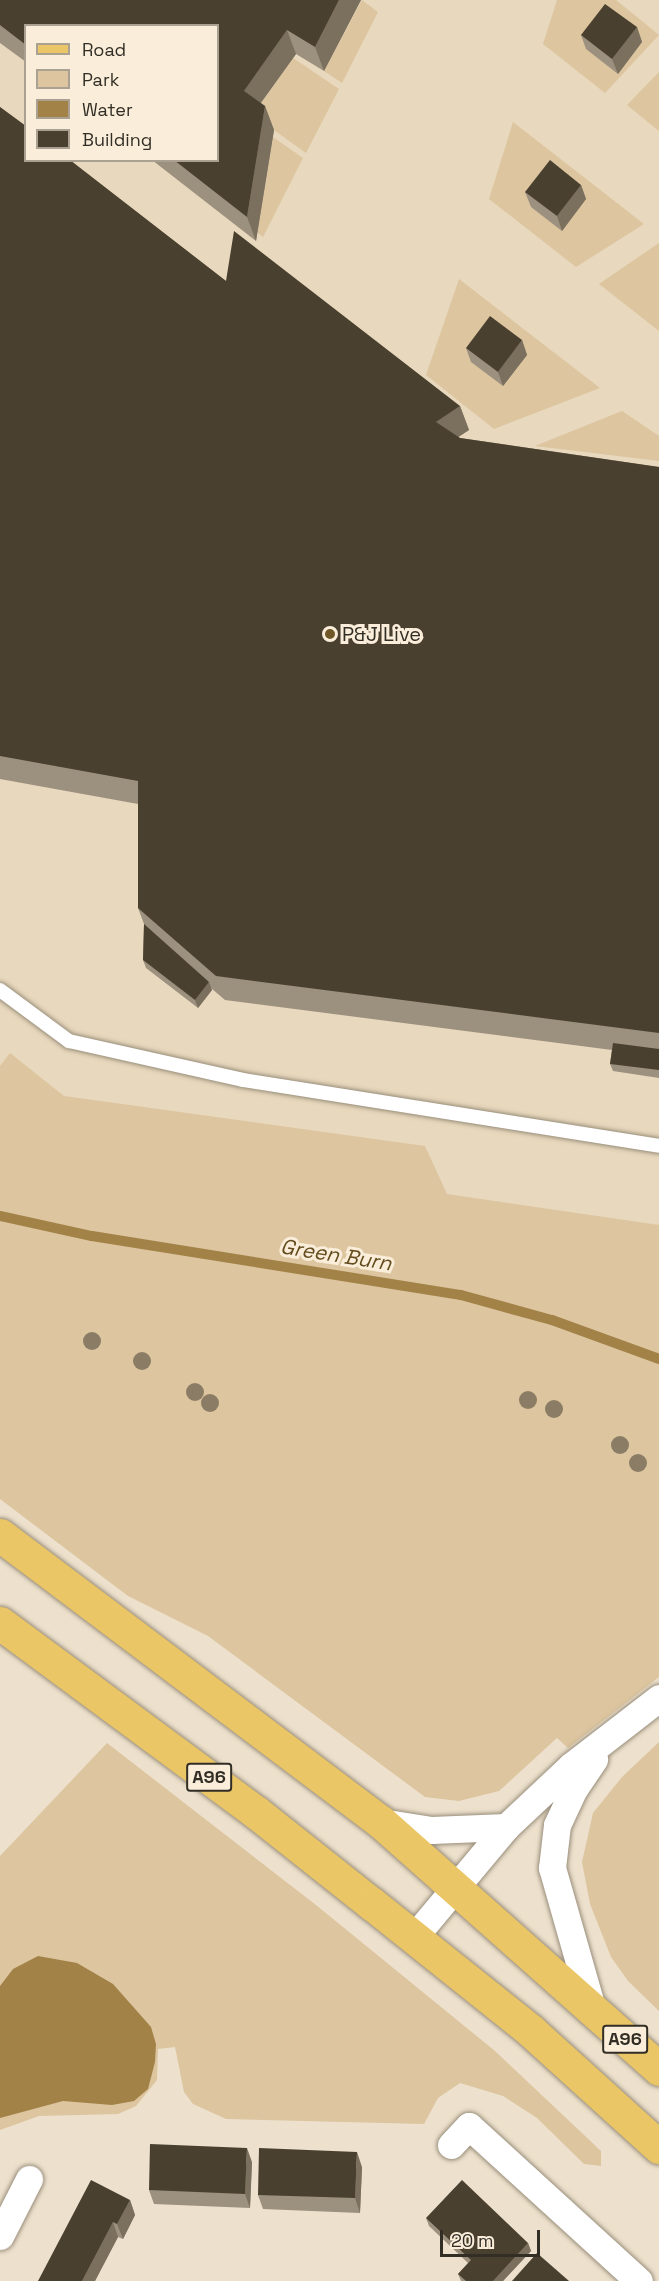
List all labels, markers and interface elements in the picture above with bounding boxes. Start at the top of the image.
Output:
legend [24,24,219,162]
text: Road [82,38,126,61]
text: Park [82,68,119,91]
text: Water [82,98,133,121]
text: Building [82,128,152,151]
place label: P&J Live [342,622,421,646]
marker: P&J Live [323,627,337,641]
water label: Green Burn [279,1234,393,1276]
road number: A96 [185,1762,233,1792]
road number: A96 [601,2024,649,2054]
scale bar [443,2218,544,2256]
text: 20 m [451,2229,494,2252]

